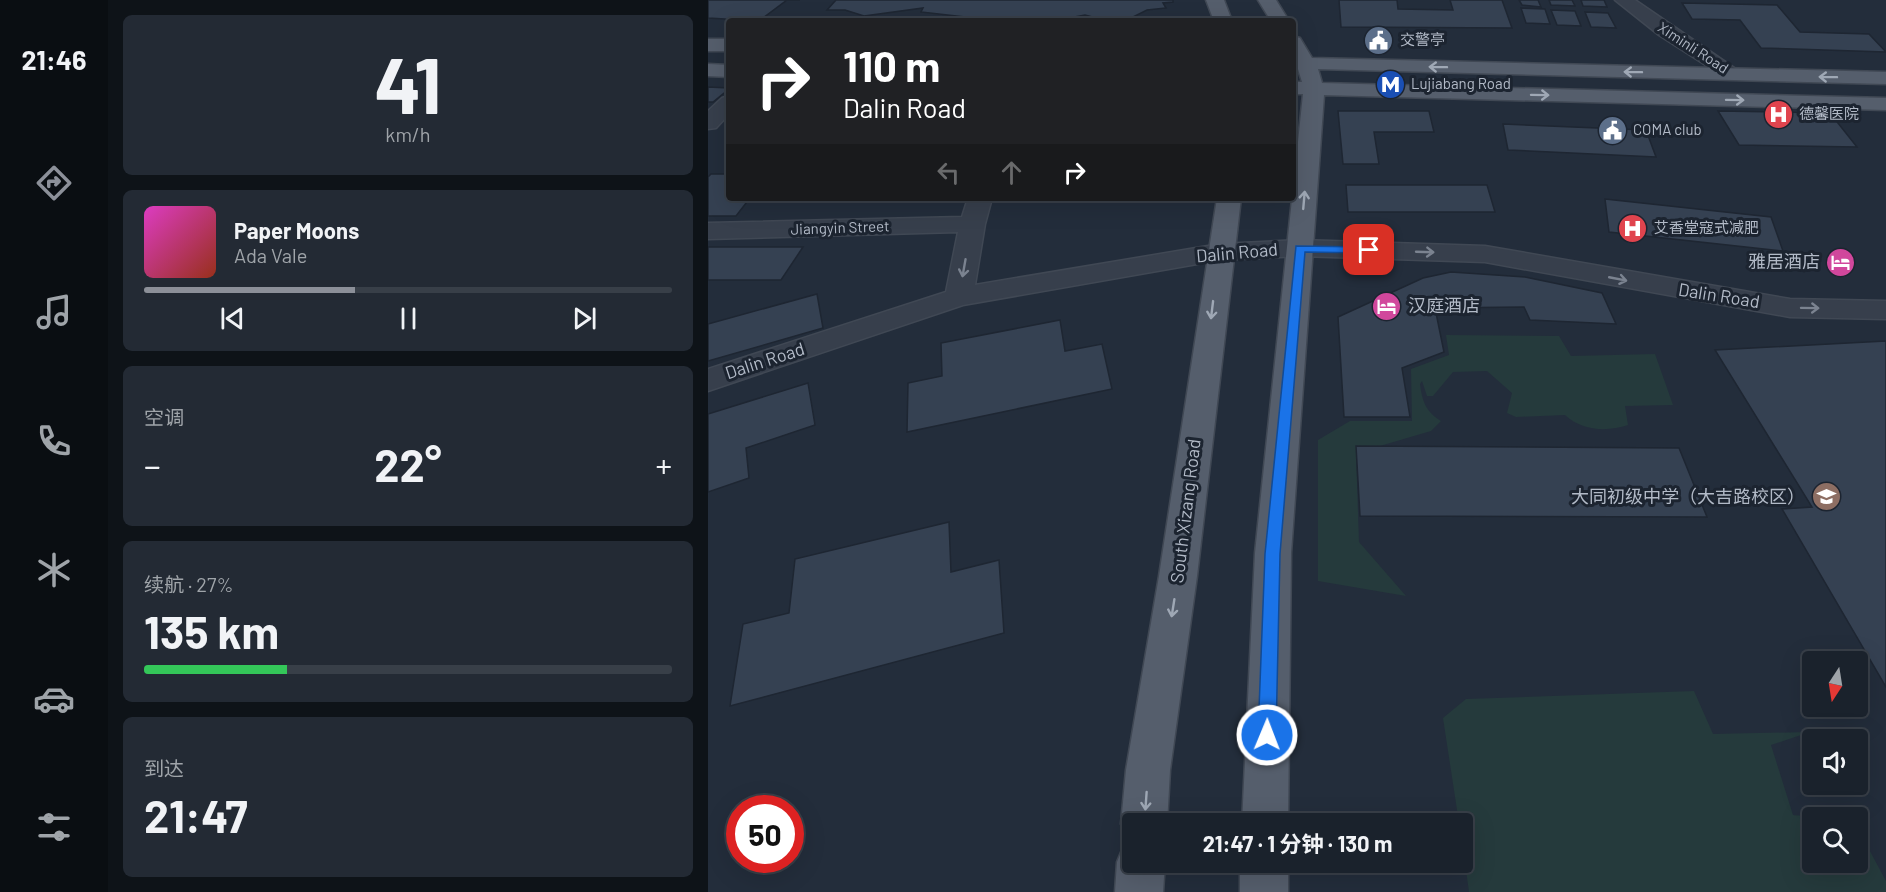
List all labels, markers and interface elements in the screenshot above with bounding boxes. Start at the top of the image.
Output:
street label: Ximinli Road [1655,18,1732,77]
public building icon: 交警亭 [1363,24,1395,56]
place label: 交警亭 [1400,30,1445,48]
text: 41 [374,36,442,130]
text: 110 m [843,40,940,90]
icon: right [744,42,822,120]
text: 21:46 [21,43,87,75]
one-way arrow [1428,61,1448,73]
one-way arrow [1623,66,1643,78]
metro station icon: Lujiabang Road [1374,68,1406,100]
one-way arrow [1818,71,1838,83]
place label: Lujiabang Road [1411,74,1511,92]
one-way arrow [1530,89,1550,101]
text: Dalin Road [843,91,966,123]
one-way arrow [1725,94,1745,106]
hospital icon: 德馨医院 [1762,98,1794,130]
place label: 德馨医院 [1799,104,1859,122]
public building icon: COMA club [1596,114,1628,146]
place label: COMA club [1633,120,1702,138]
text: km/h [385,122,431,146]
icon: left [932,156,965,189]
icon: ahead [995,156,1028,189]
icon: right [1058,156,1091,189]
icon: directions [33,162,75,204]
one-way arrow [1299,190,1310,210]
hospital icon: 艾香堂寇式减肥 [1617,212,1649,244]
street label: Jiangyin Street [790,216,890,238]
text: Paper Moons [234,217,359,243]
place label: 艾香堂寇式减肥 [1654,218,1759,236]
pin [1343,224,1394,275]
icon: arrive [1352,233,1385,266]
street label: Dalin Road [1195,237,1279,267]
text: Ada Vale [234,243,307,267]
one-way arrow [1415,246,1435,258]
hotel icon: 雅居酒店 [1825,246,1857,278]
place label: 雅居酒店 [1748,250,1820,272]
one-way arrow [958,258,969,277]
one-way arrow [1607,274,1627,285]
street label: Dalin Road [1677,278,1761,312]
hotel icon: 汉庭酒店 [1371,290,1403,322]
icon: music [33,291,75,333]
place label: 汉庭酒店 [1408,294,1480,316]
one-way arrow [1207,300,1218,320]
icon: previous [216,302,249,335]
icon: pause [392,302,425,335]
icon: next [568,302,601,335]
one-way arrow [1800,303,1820,314]
street label: Dalin Road [722,337,807,383]
text: 空调 [144,405,184,429]
icon: phone [33,420,75,462]
text: 22° [374,437,442,491]
street label: South Xizang Road [1165,438,1205,584]
text: − [144,445,161,485]
text: + [655,445,672,485]
school or university icon: 大同初级中学（大吉路校区） [1810,481,1842,513]
place label: 大同初级中学（大吉路校区） [1571,485,1805,507]
icon: climate [33,549,75,591]
text: 续航 · 27% [144,572,233,596]
one-way arrow [1168,597,1179,617]
text: 135 km [144,604,279,658]
north arrow [1802,651,1868,717]
map controls [1802,651,1868,873]
icon: car [33,678,75,720]
position arrow [1235,703,1299,767]
button: sound [1802,729,1868,795]
text: 到达 [144,756,184,780]
text: 21:47 [144,788,248,842]
one-way arrow [1140,790,1151,810]
speed limit sign: 50 [726,795,804,873]
icon: filters [33,806,75,848]
button: search [1802,807,1868,873]
text: 21:47 · 1 分钟 · 130 m [1203,830,1392,856]

